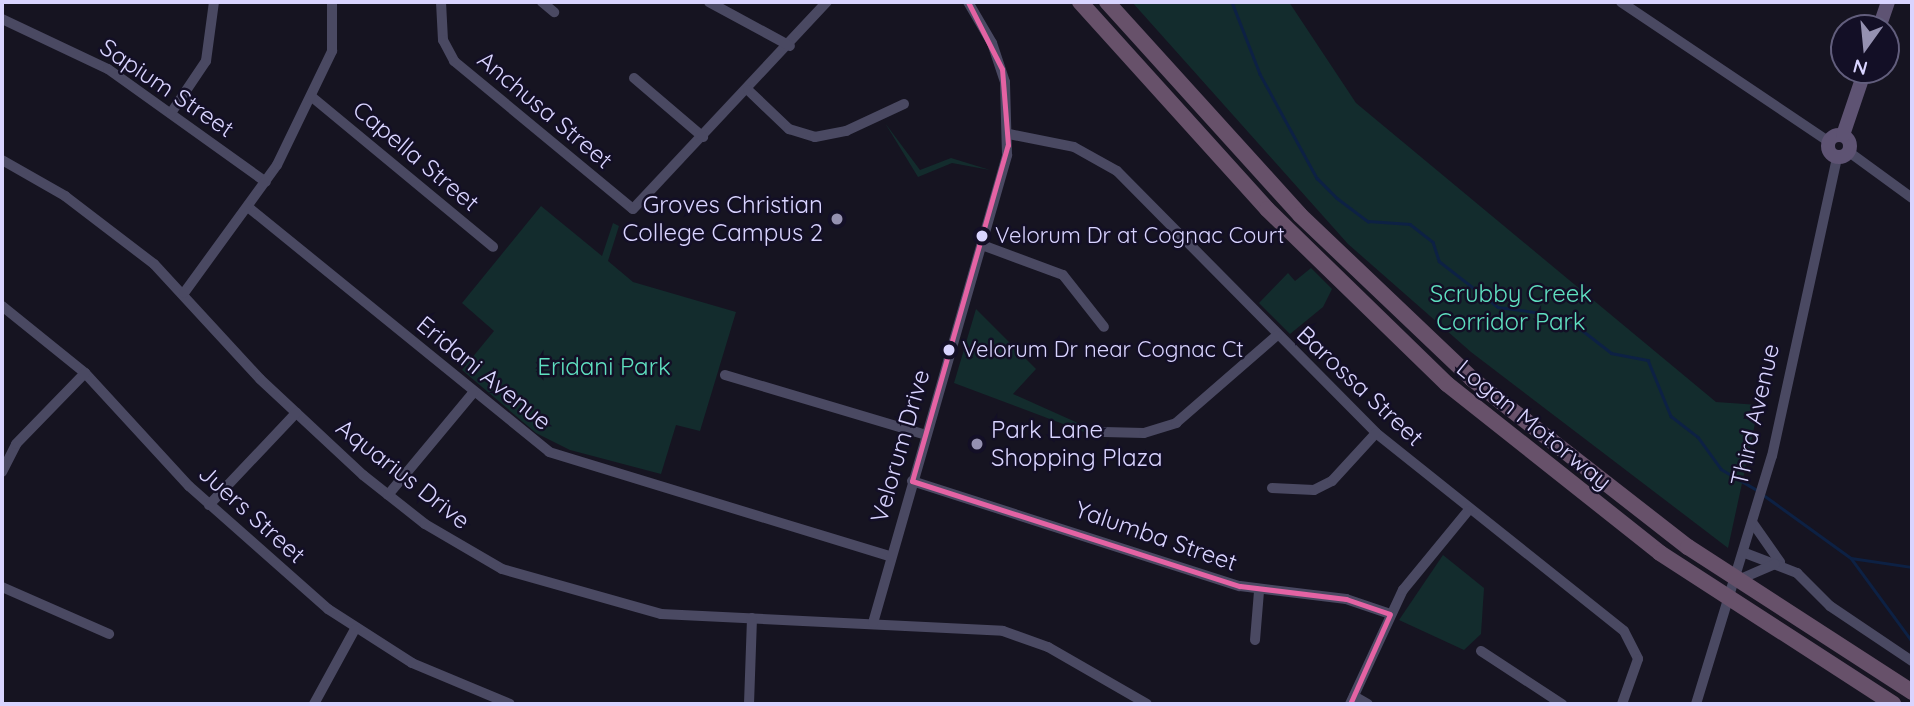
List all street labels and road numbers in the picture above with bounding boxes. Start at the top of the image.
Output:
street label: Sapium Street [95,33,239,143]
street label: Anchusa Street [472,45,618,175]
street label: Capella Street [347,95,485,217]
street label: Eridani Avenue [411,310,557,436]
street label: Barossa Street [1291,320,1429,452]
street label: Third Avenue [1725,341,1785,489]
street label: Logan Motorway [1451,354,1617,496]
street label: Velorum Drive [864,366,936,526]
street label: Aquarius Drive [330,413,476,535]
street label: Juers Street [193,459,311,569]
street label: Yalumba Street [1071,495,1241,577]

